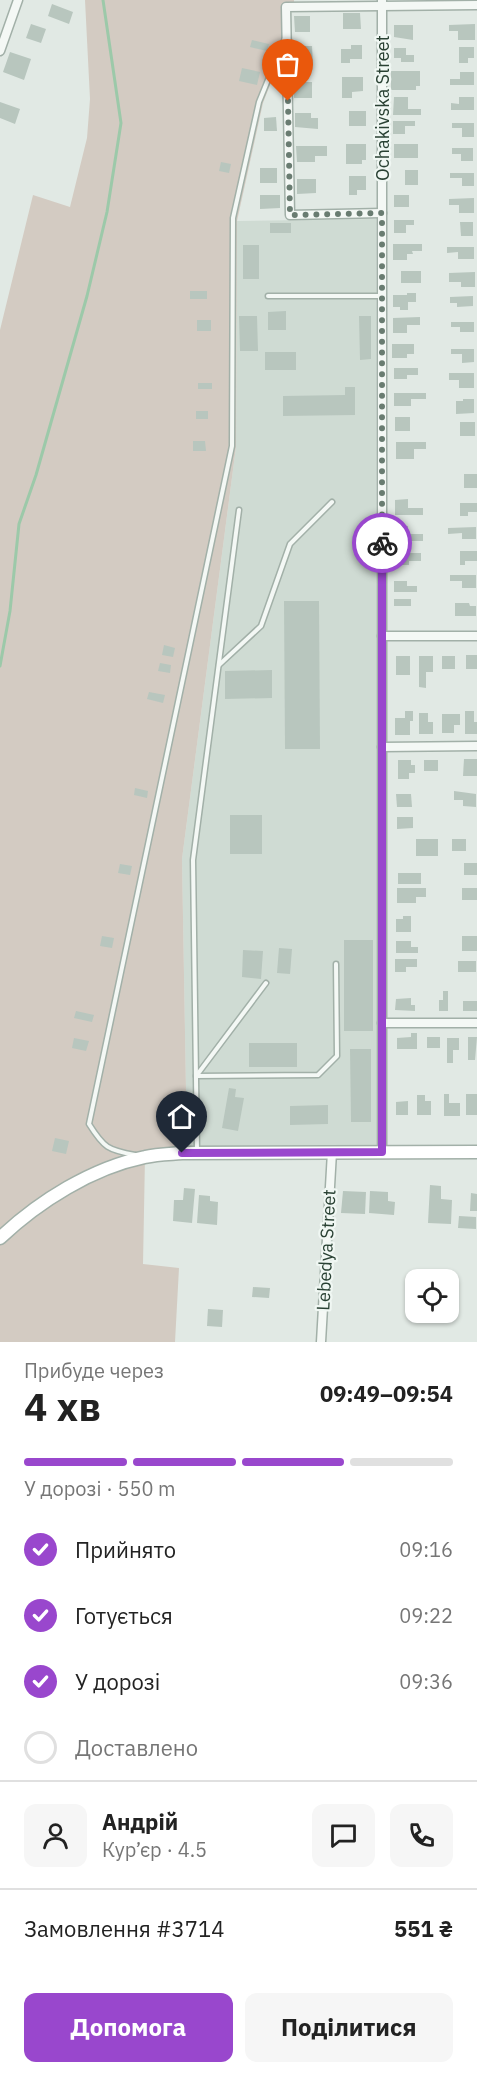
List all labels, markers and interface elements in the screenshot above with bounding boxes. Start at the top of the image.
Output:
street label: Ochakivska Street [371,35,394,181]
pin [262,39,313,101]
icon: bag [271,48,304,81]
courier [352,513,412,573]
icon: bike [366,527,399,560]
pin [156,1091,207,1153]
icon: home [165,1100,198,1133]
street label: Lebedya Street [311,1189,341,1311]
map controls [405,1269,459,1323]
button: locate [405,1269,459,1323]
text: Прибуде через [24,1357,164,1384]
text: 09:49–09:54 [320,1379,453,1408]
text: 4 хв [24,1381,101,1432]
text: У дорозі · 550 m [24,1475,176,1502]
icon: check [24,1533,57,1566]
text: Прийнято [75,1535,176,1564]
text: 09:16 [399,1536,453,1563]
icon: check [24,1599,57,1632]
text: Готується [75,1601,173,1630]
text: 09:22 [399,1602,453,1629]
icon: check [24,1665,57,1698]
text: У дорозі [75,1667,160,1696]
text: 09:36 [399,1668,453,1695]
text: Доставлено [75,1733,198,1762]
button: person [24,1804,87,1867]
button: chat [312,1804,375,1867]
button: phone [390,1804,453,1867]
text: Андрій [102,1807,178,1836]
text: Кур’єр · 4.5 [102,1836,207,1863]
text: Замовлення #3714 [24,1914,224,1943]
text: 551 ₴ [394,1914,453,1943]
button: Допомога [24,1993,233,2062]
button: Поділитися [245,1993,453,2062]

